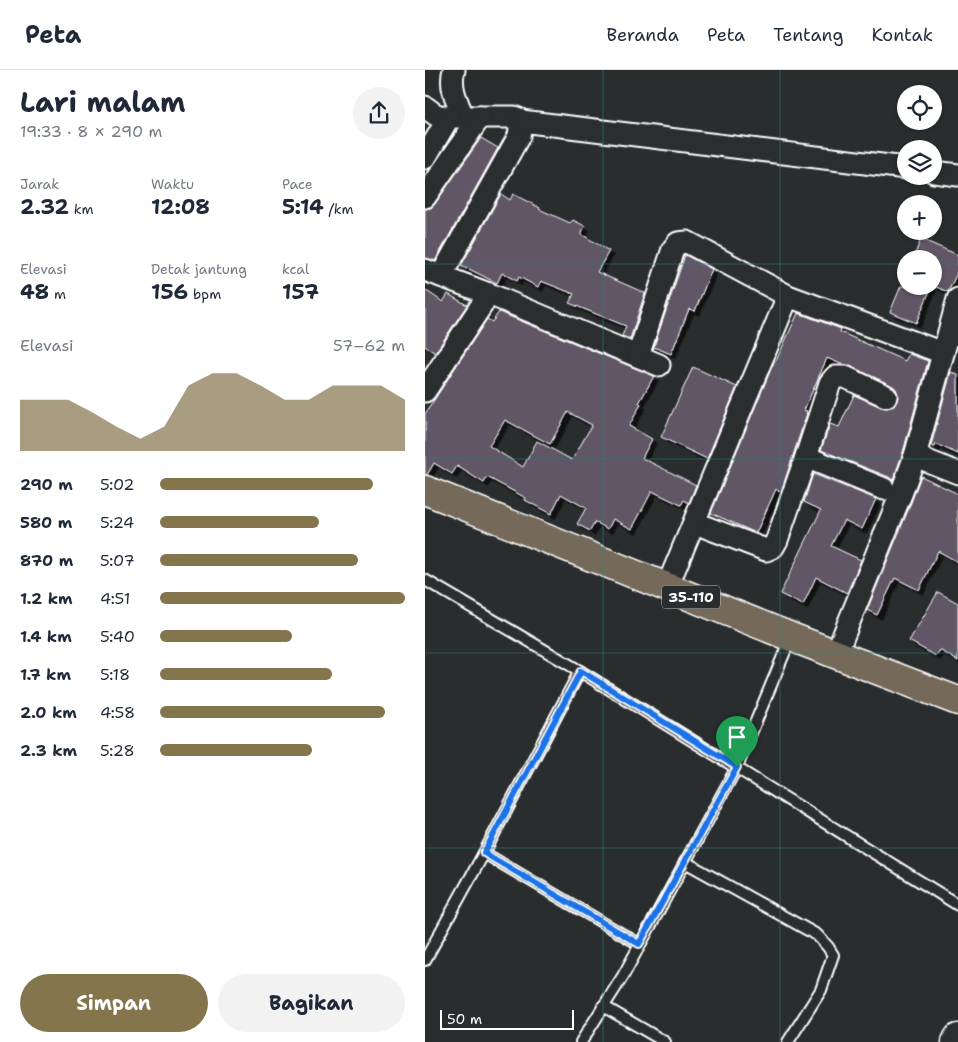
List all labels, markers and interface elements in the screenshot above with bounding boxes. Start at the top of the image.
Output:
text: Peta [25,19,81,51]
text: Beranda [607,23,679,47]
text: Peta [707,23,745,47]
text: Tentang [773,23,844,47]
text: Kontak [872,23,933,47]
text: Lari malam [20,83,185,121]
map controls [897,85,942,295]
button: locate [897,85,942,130]
button: share [353,87,405,139]
text: 19:33 · 8 × 290 m [20,121,162,142]
button: layers [897,140,942,185]
text: Jarak [20,175,59,193]
text: Waktu [151,175,194,193]
text: Pace [282,175,313,193]
text: 2.32 [20,193,69,221]
text: 12:08 [151,193,210,221]
text: 5:14 [282,193,324,221]
button: + [897,195,942,240]
text: km [69,200,94,218]
text: /km [324,200,354,218]
button: − [897,250,942,295]
text: Elevasi [20,260,67,278]
text: Detak jantung [151,260,247,278]
text: kcal [282,260,309,278]
text: 48 [20,278,49,306]
text: 156 [151,278,188,306]
text: 157 [282,278,319,306]
text: m [49,285,66,303]
text: bpm [188,285,221,303]
text: Elevasi [20,335,74,356]
text: 57–62 m [333,335,405,356]
text: 290 m [20,474,73,495]
text: 5:02 [100,474,134,495]
text: 580 m [20,512,72,533]
text: 5:24 [100,512,134,533]
text: 870 m [20,550,73,571]
text: 5:07 [100,550,135,571]
road number: 35-110 [662,586,720,608]
text: 1.2 km [20,588,73,609]
text: 4:51 [100,588,130,609]
text: 1.4 km [20,626,72,647]
text: 5:40 [100,626,135,647]
text: 1.7 km [20,664,71,685]
text: 5:18 [100,664,130,685]
text: 2.0 km [20,702,77,723]
text: 4:58 [100,702,135,723]
pin [716,716,758,767]
icon: arrive [723,723,751,751]
text: 2.3 km [20,740,77,761]
text: 5:28 [100,740,135,761]
button: Simpan [20,974,208,1032]
button: Bagikan [218,974,405,1032]
scale bar [440,1007,574,1030]
text: 50 m [447,1010,482,1028]

